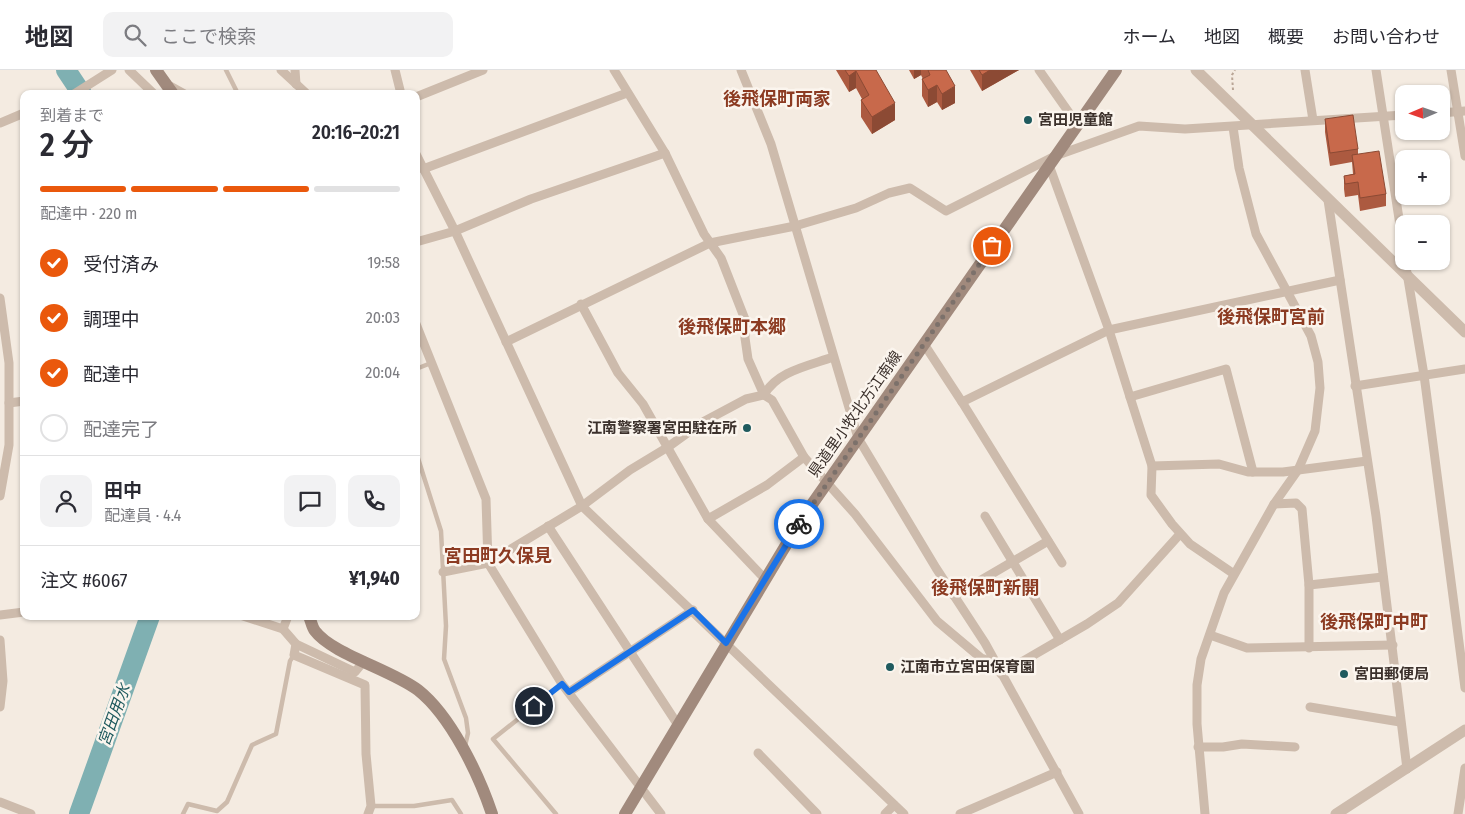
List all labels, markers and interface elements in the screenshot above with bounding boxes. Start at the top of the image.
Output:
search box [103,12,453,57]
icon: search [121,21,149,49]
text: 地図 [25,23,73,51]
text: ここで検索 [161,25,256,48]
text: ホーム [1123,26,1176,48]
text: 地図 [1204,26,1240,48]
text: 概要 [1268,26,1304,48]
text: お問い合わせ [1332,26,1440,48]
north arrow [1395,85,1450,140]
map controls [1395,85,1450,270]
district label: 後飛保町両家 [723,88,831,110]
text: 到着まで [40,106,104,125]
place label: 宮田児童館 [1038,111,1113,129]
marker: 宮田児童館 [1022,114,1034,126]
text: 20:16–20:21 [312,121,400,144]
text: 2 分 [40,126,94,164]
button: + [1395,150,1450,205]
text: 配達中 · 220 m [40,204,137,223]
button: − [1395,215,1450,270]
pin [971,225,1013,267]
icon: bag [978,232,1006,260]
icon: check [40,249,68,277]
text: 受付済み [83,253,159,276]
text: 19:58 [367,253,400,272]
icon: check [40,304,68,332]
district label: 後飛保町宮前 [1217,306,1325,328]
text: 調理中 [83,308,140,331]
text: 20:03 [366,308,400,327]
district label: 後飛保町本郷 [678,316,786,338]
street label: 県道里小牧北方江南線 [805,347,905,481]
icon: check [40,359,68,387]
text: 配達中 [83,363,140,386]
text: 20:04 [365,363,400,382]
text: 配達完了 [83,418,159,441]
place label: 江南警察署宮田駐在所 [587,419,737,437]
marker: 江南警察署宮田駐在所 [741,422,753,434]
button: person [40,475,92,527]
button: chat [284,475,336,527]
button: phone [348,475,400,527]
text: 田中 [104,479,142,502]
courier [774,499,824,549]
text: 配達員 · 4.4 [104,506,181,525]
icon: bike [785,510,813,538]
district label: 宮田町久保見 [444,545,552,567]
text: ¥1,940 [349,567,400,590]
text: 注文 #6067 [40,569,128,592]
district label: 後飛保町新開 [931,577,1039,599]
district label: 後飛保町中町 [1320,611,1428,633]
place label: 江南市立宮田保育園 [900,658,1035,676]
marker: 江南市立宮田保育園 [884,661,896,673]
place label: 宮田郵便局 [1354,665,1429,683]
marker: 宮田郵便局 [1338,668,1350,680]
water label: 宮田用水 [94,680,135,748]
pin [513,685,555,727]
icon: home [520,692,548,720]

